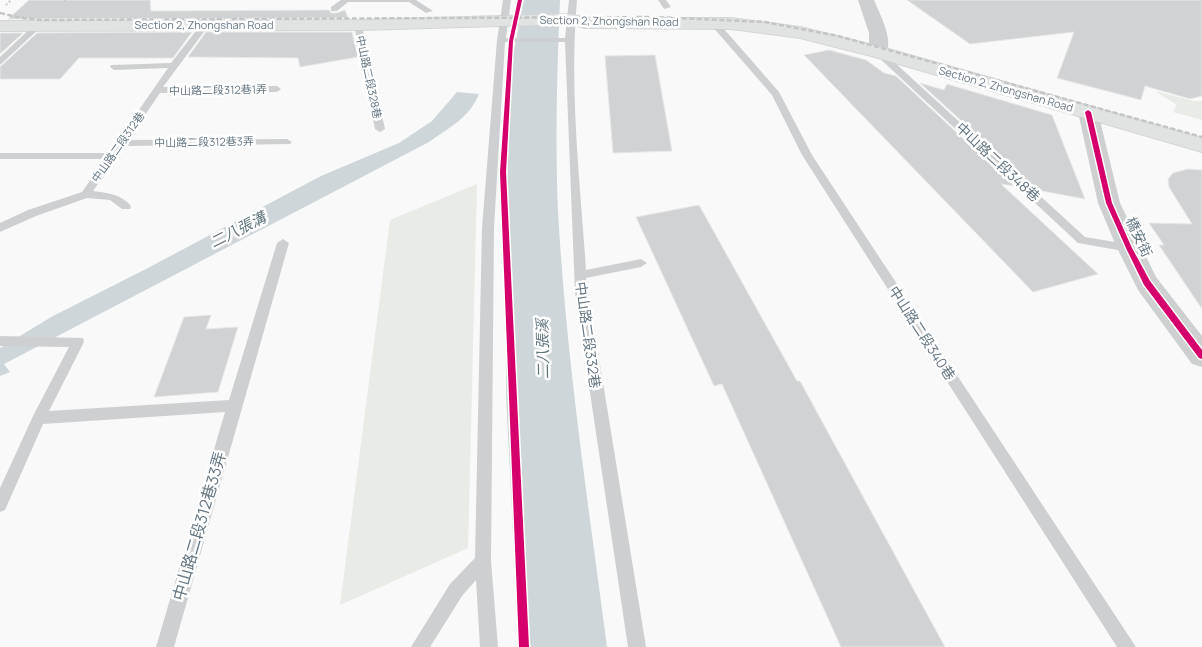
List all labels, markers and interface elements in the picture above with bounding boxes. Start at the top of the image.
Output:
street label: Section 2, Zhongshan Road [539,12,679,29]
street label: Section 2, Zhongshan Road [135,17,273,32]
street label: 中山路二段328巷 [353,34,386,120]
street label: Section 2, Zhongshan Road [937,62,1075,115]
street label: 中山路二段312巷1弄 [169,81,267,98]
street label: 中山路二段312巷 [88,109,147,185]
street label: 中山路二段348巷 [952,118,1044,205]
street label: 中山路二段312巷3弄 [154,133,254,150]
water label: 二八張溝 [206,206,271,253]
street label: 橋安街 [1122,214,1157,260]
street label: 中山路二段332巷 [572,280,605,389]
street label: 中山路二段340巷 [885,282,960,383]
water label: 二八張溪 [531,317,554,379]
street label: 中山路二段312巷33弄 [167,449,231,603]

